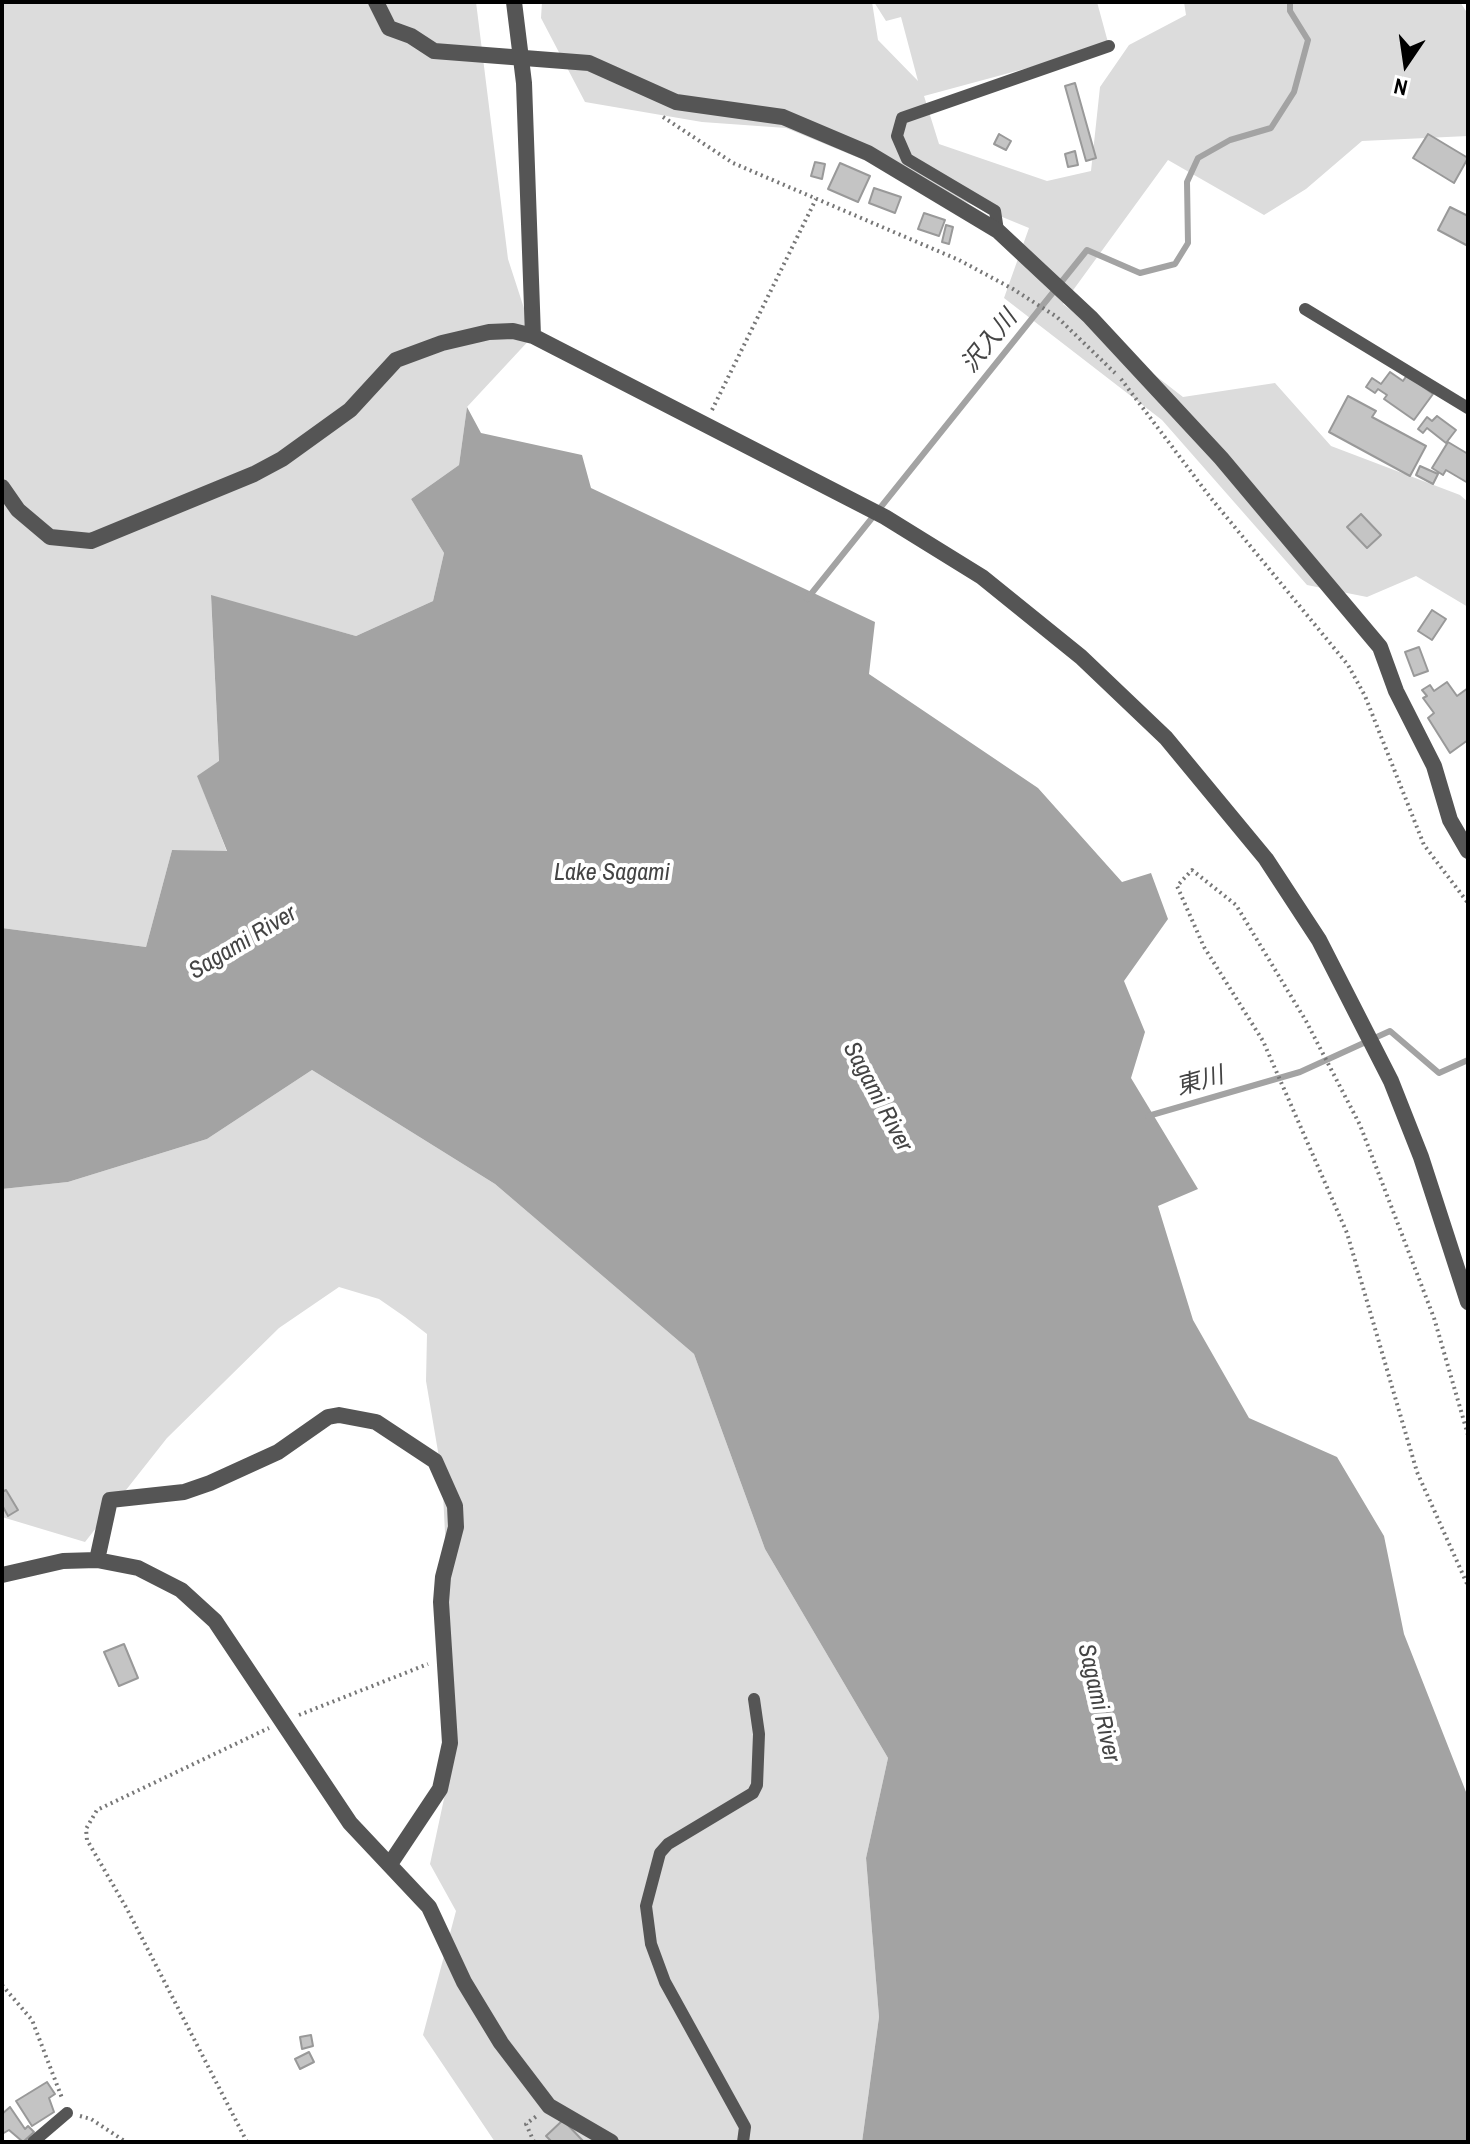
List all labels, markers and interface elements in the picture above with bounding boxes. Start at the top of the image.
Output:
north arrow [1366,24,1446,104]
text: N [1391,71,1410,103]
water label: 沢入川 [956,305,1024,379]
water label: Lake Sagami [554,860,670,888]
water label: Sagami River [184,900,302,986]
water label: Sagami River [836,1037,918,1157]
water label: 東川 [1173,1062,1227,1102]
water label: Sagami River [1070,1641,1126,1765]

